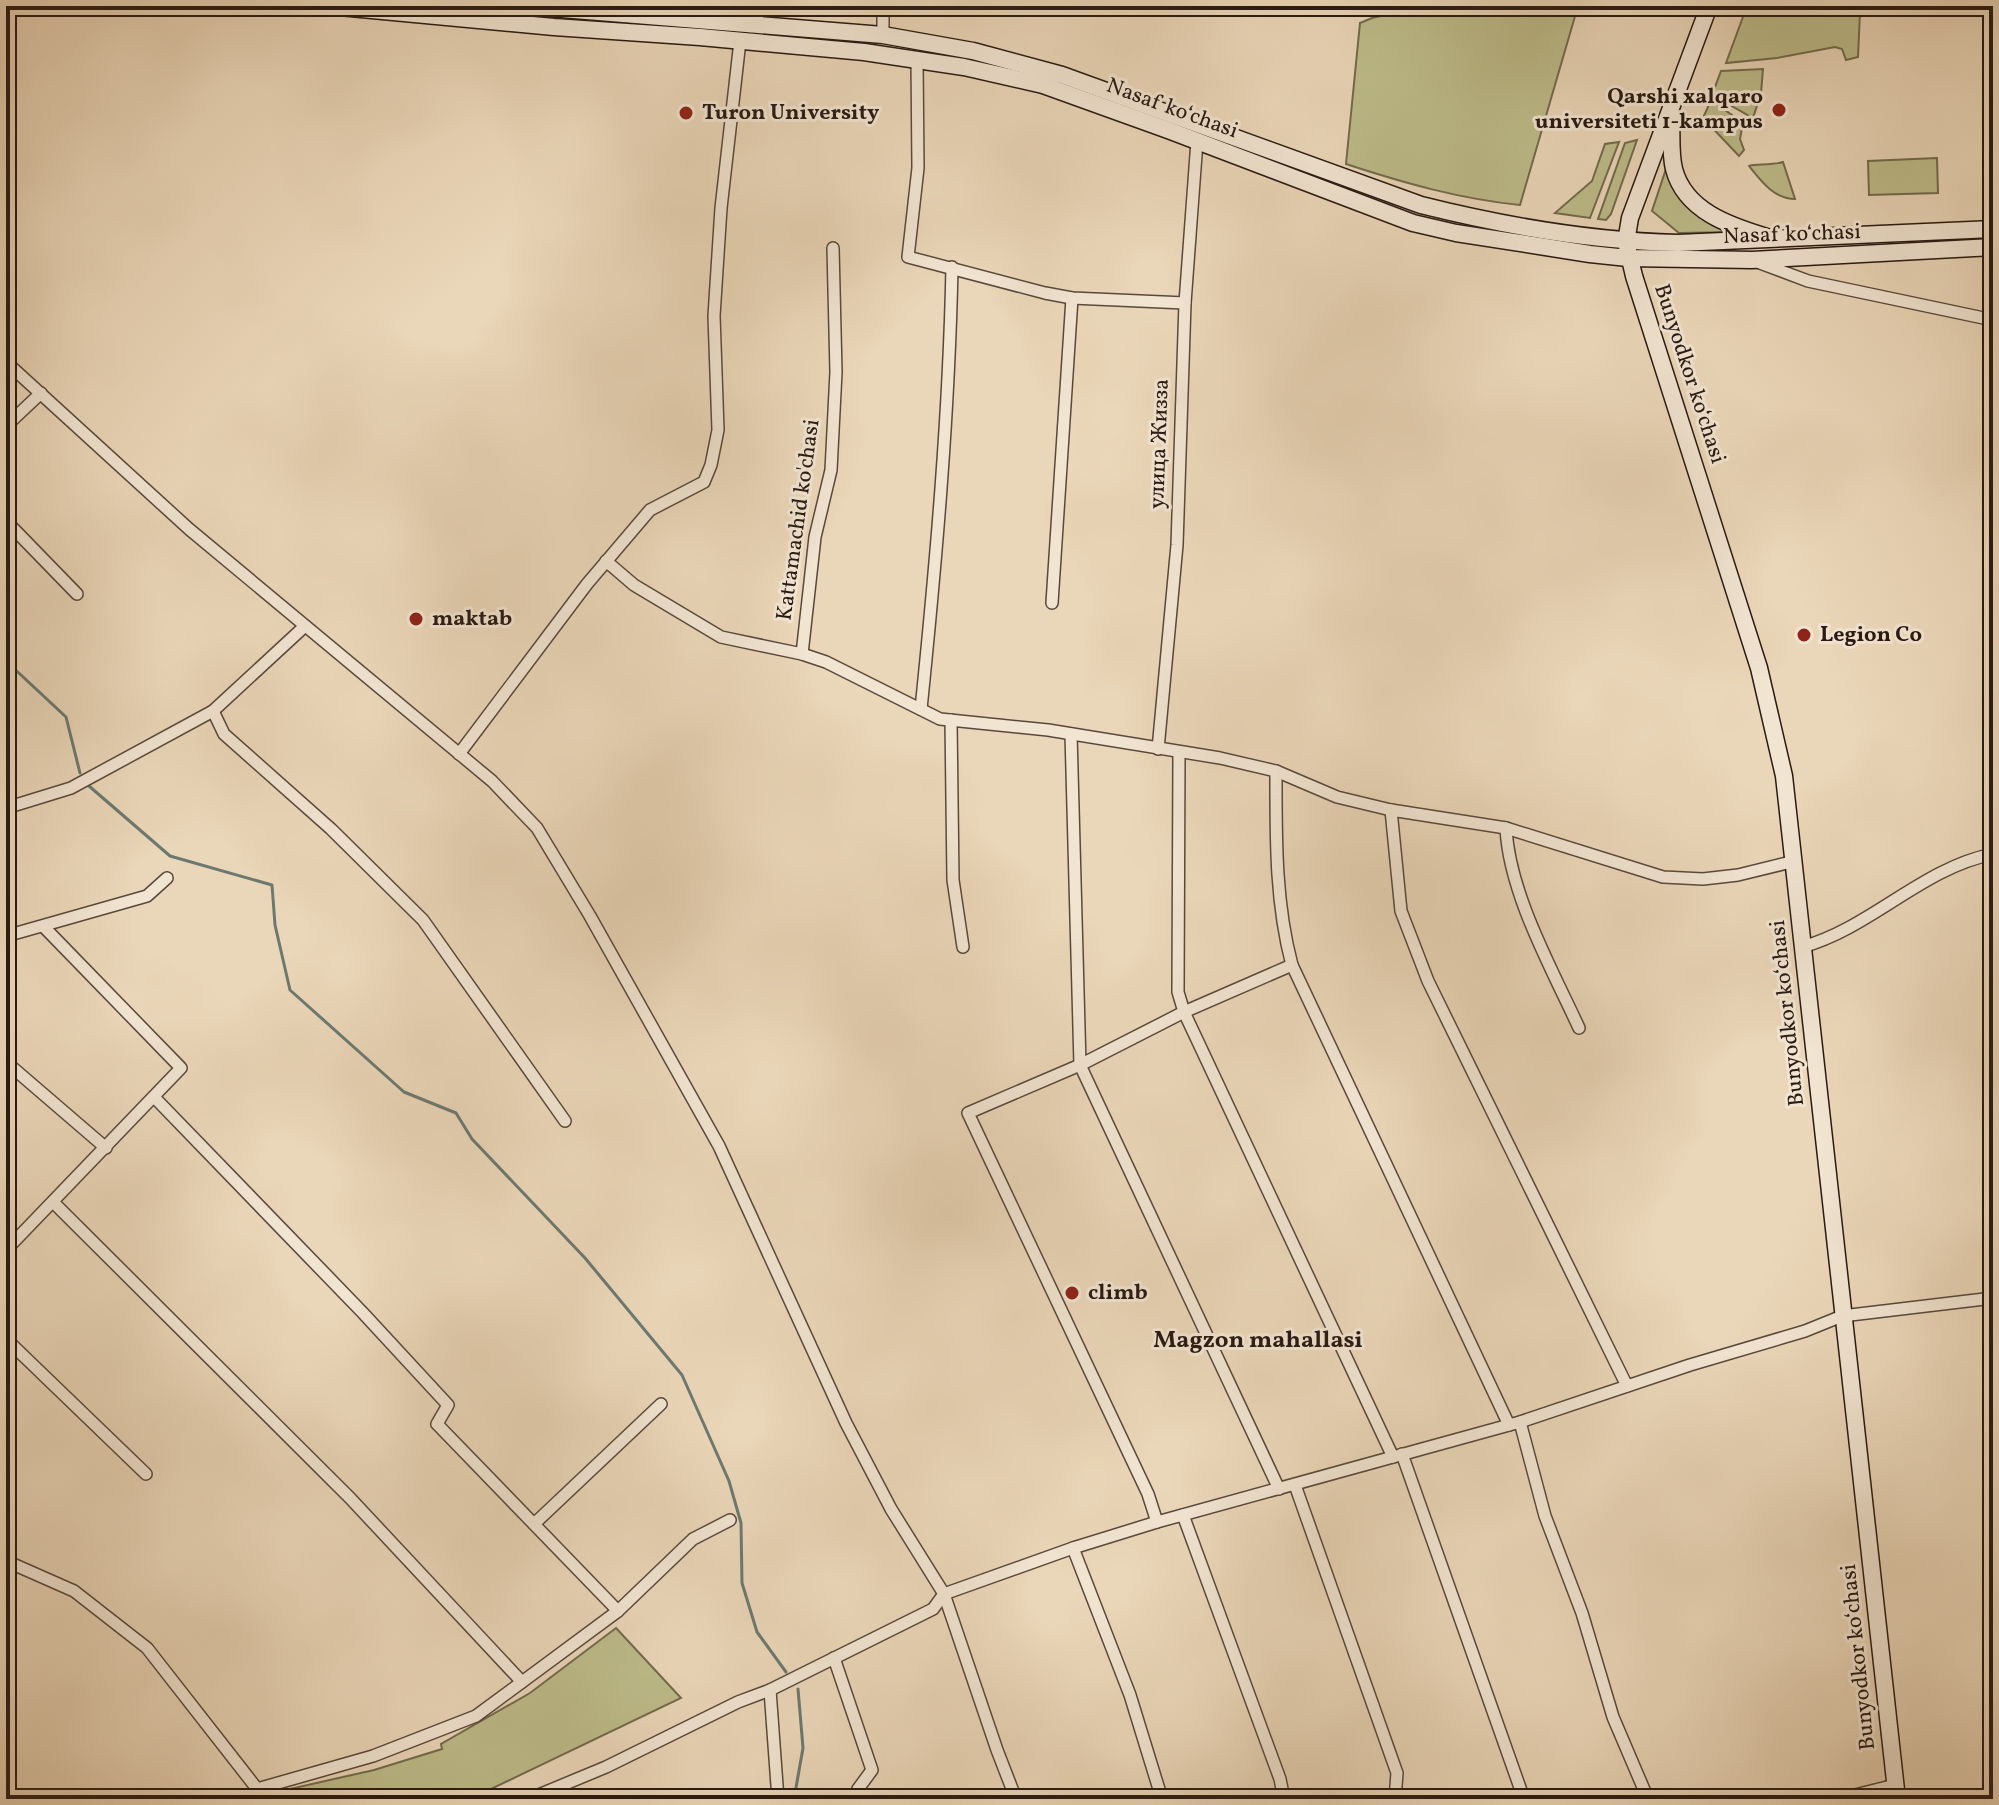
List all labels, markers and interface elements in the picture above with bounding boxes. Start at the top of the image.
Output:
street label: Nasaf ko‘chasi [1102,71,1242,147]
place label: Qarshi xalqaro universiteti 1-kampus [1535,82,1763,138]
place label: Turon University [702,98,880,129]
marker: Qarshi xalqaro universiteti 1-kampus [1770,101,1788,119]
marker: Turon University [677,104,695,122]
street label: Nasaf ko‘chasi [1723,217,1861,253]
street label: Bunyodkor koʻchasi [1645,280,1733,468]
street label: улица Жизза [1142,378,1178,510]
street label: Kattamachid ko'chasi [770,417,828,623]
place label: maktab [432,604,512,635]
marker: maktab [407,610,425,628]
place label: Legion Co [1820,620,1922,651]
marker: Legion Co [1795,626,1813,644]
street label: Bunyodkor koʻchasi [1763,918,1813,1108]
place label: climb [1088,1278,1148,1309]
marker: climb [1063,1284,1081,1302]
district label: Magzon mahallasi [1153,1324,1363,1358]
street label: Bunyodkor koʻchasi [1834,1562,1884,1752]

